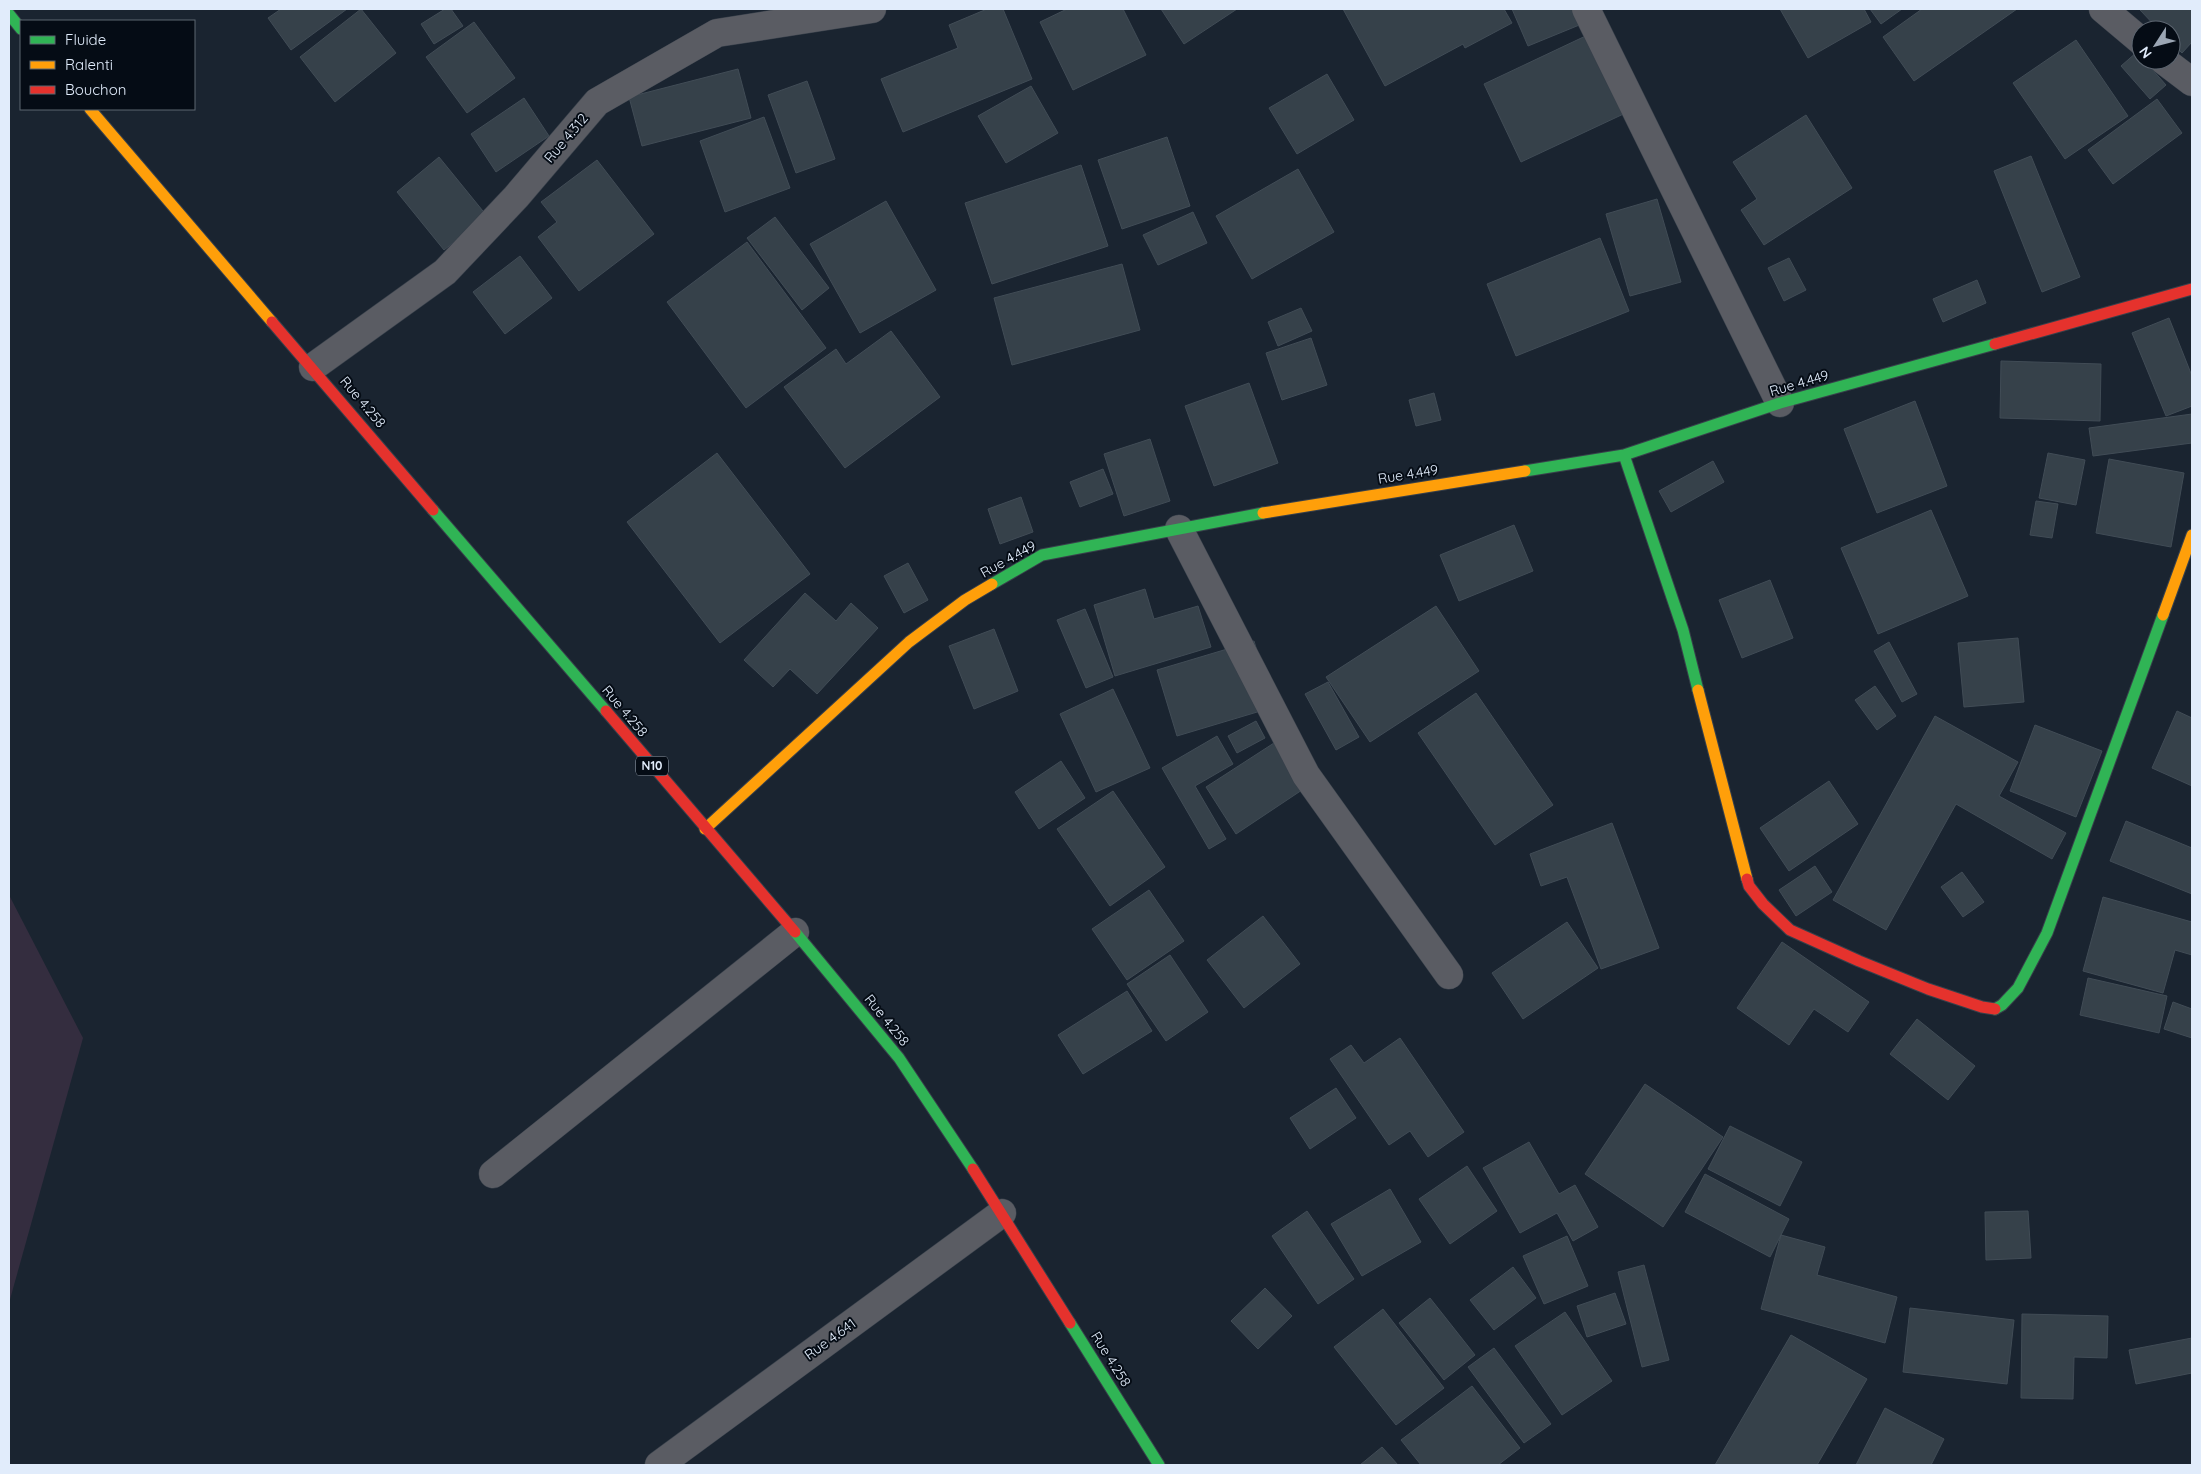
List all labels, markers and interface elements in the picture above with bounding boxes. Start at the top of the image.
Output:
legend [20,20,195,110]
north arrow [2131,20,2181,70]
text: Fluide [65,30,106,49]
text: N [2135,43,2156,62]
text: Ralenti [65,55,113,74]
text: Bouchon [65,80,126,99]
street label: Rue 4.312 [540,109,592,166]
street label: Rue 4.449 [1767,366,1831,400]
street label: Rue 4.258 [336,373,390,431]
street label: Rue 4.449 [1377,460,1440,488]
street label: Rue 4.449 [977,536,1039,582]
street label: Rue 4.258 [598,682,652,740]
road number: N10 [636,756,668,776]
street label: Rue 4.258 [861,990,913,1050]
street label: Rue 4.641 [801,1314,859,1364]
street label: Rue 4.258 [1087,1328,1135,1390]

